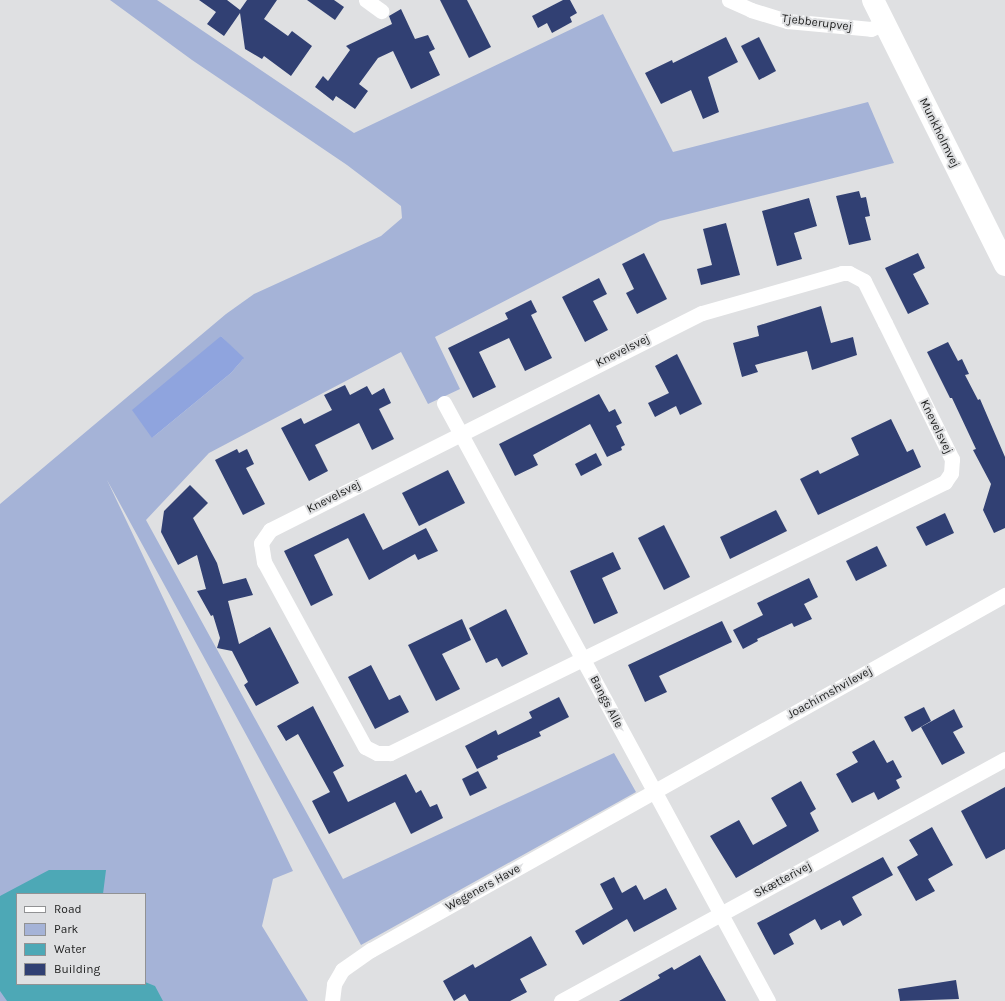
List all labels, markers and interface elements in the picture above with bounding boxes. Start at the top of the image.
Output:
street label: Tjebberupvej [781,12,853,34]
street label: Munkholmvej [916,96,962,170]
street label: Knevelsvej [594,331,652,371]
street label: Knevelsvej [917,398,955,456]
street label: Knevelsvej [305,477,363,517]
street label: Joachimshvilevej [785,664,875,722]
street label: Bangs Alle [586,673,626,731]
street label: Skætterivej [752,859,814,901]
street label: Wegeners Have [443,862,523,914]
legend [16,893,146,985]
text: Road [54,902,82,916]
text: Park [54,922,78,936]
text: Water [54,942,86,956]
text: Building [54,962,100,976]

